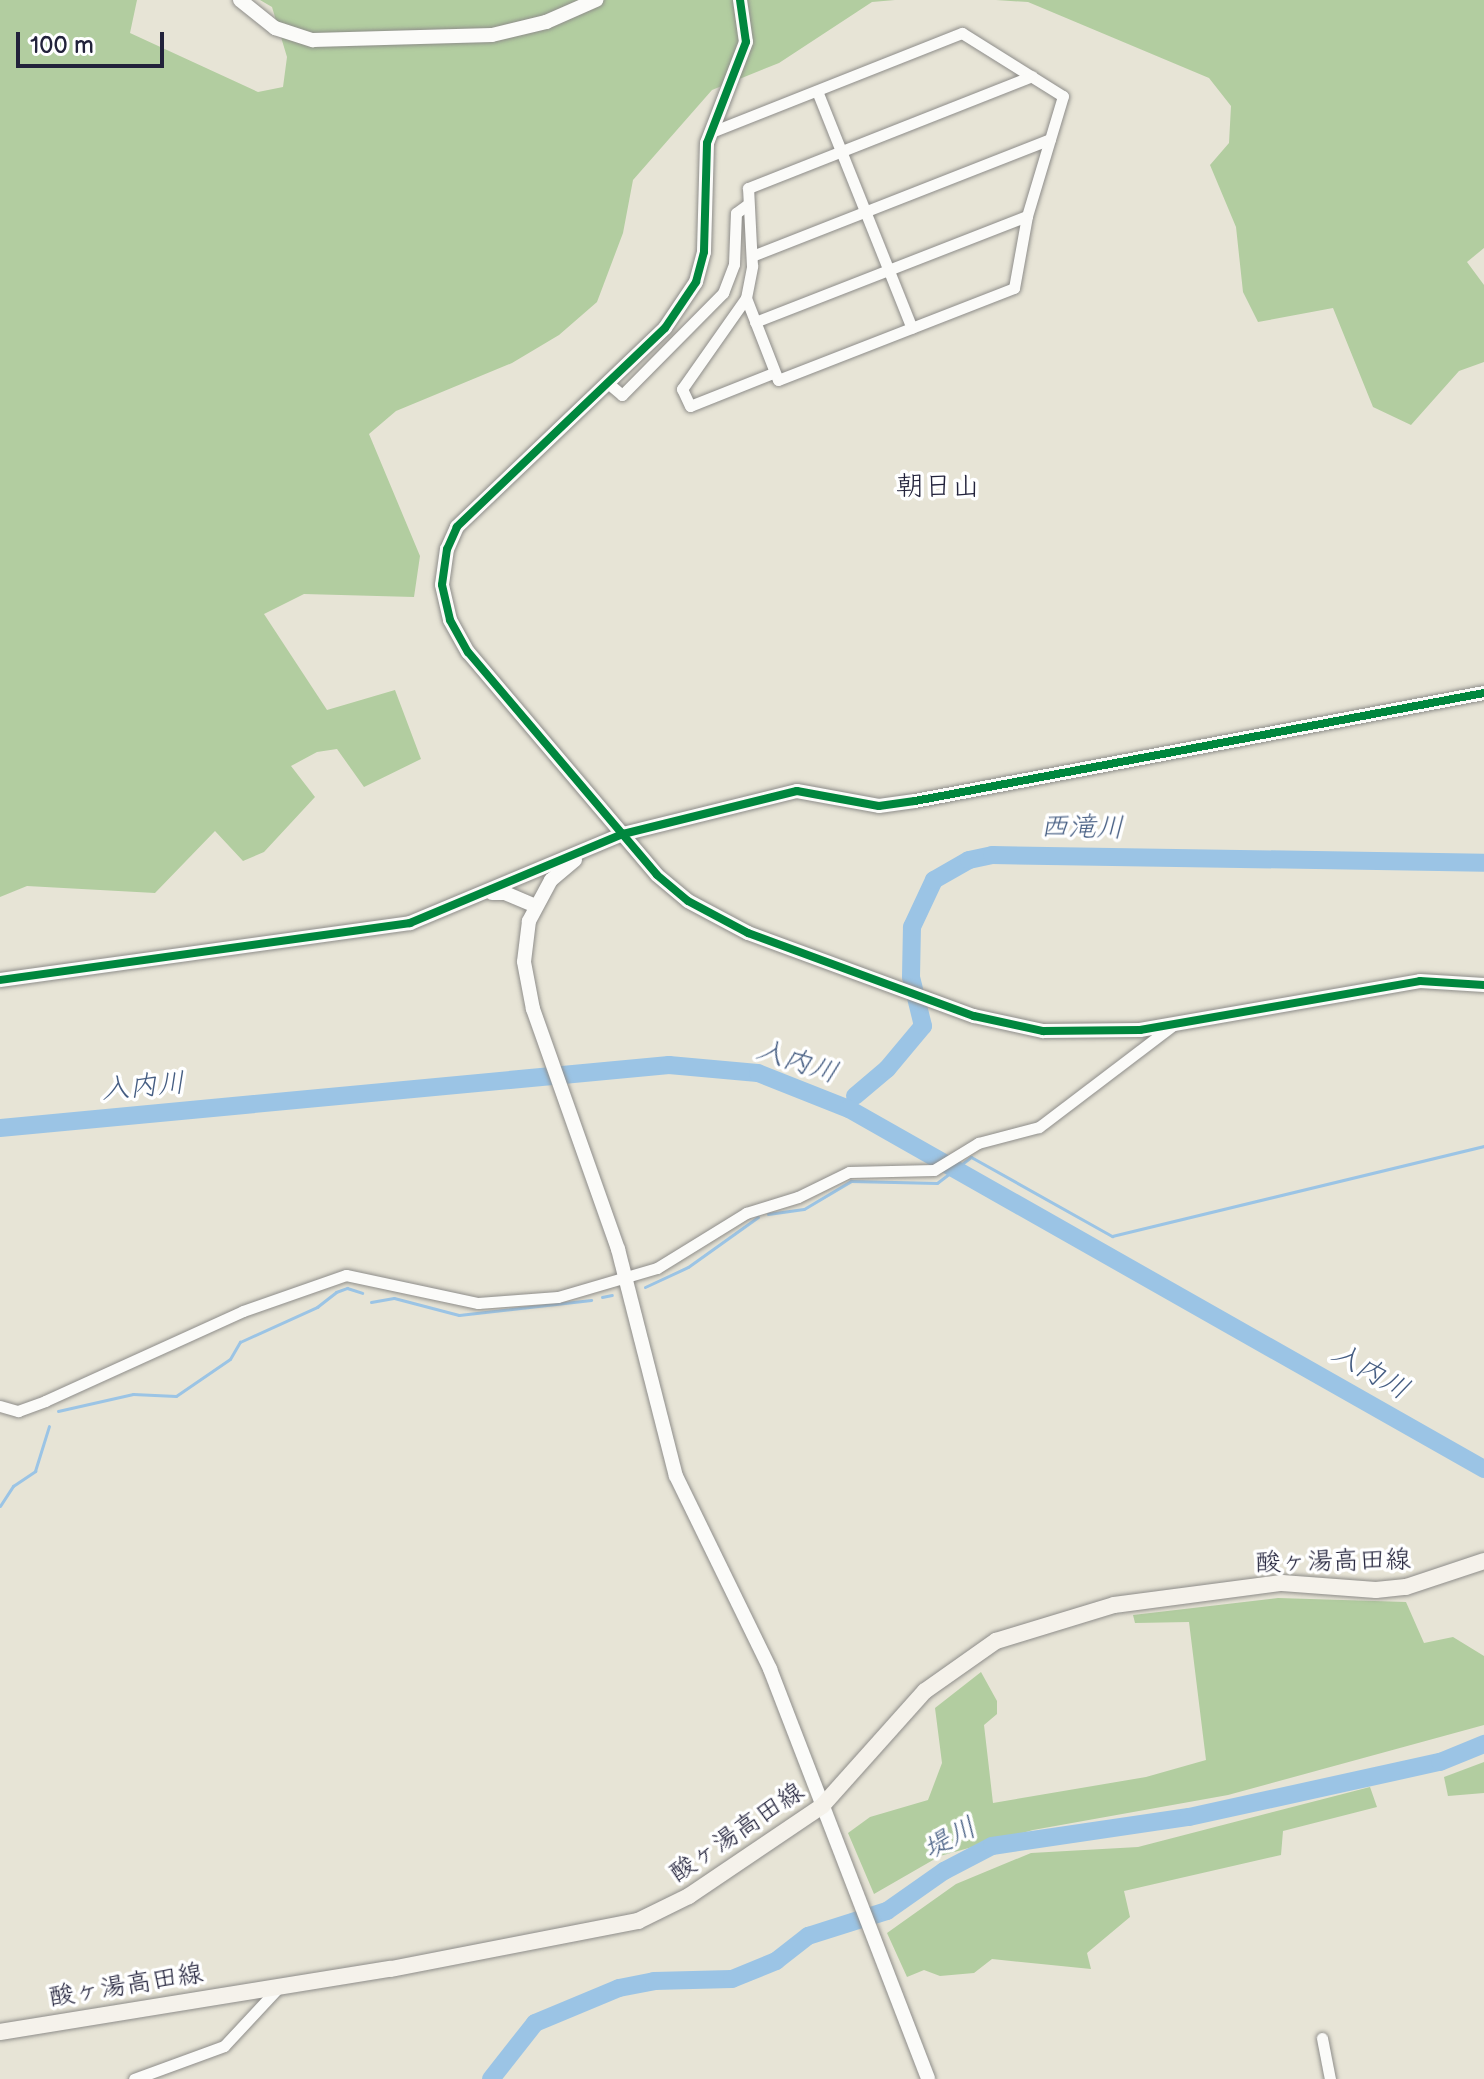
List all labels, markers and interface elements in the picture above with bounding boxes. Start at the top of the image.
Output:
scale bar [20,16,168,66]
text: 100 m [30,31,94,60]
district label: 朝日山 [896,470,980,504]
water label: 西滝川 [1040,810,1124,846]
water label: 入内川 [752,1033,842,1091]
water label: 入内川 [100,1067,186,1107]
water label: 入内川 [1325,1336,1415,1408]
street label: 酸ヶ湯高田線 [1255,1545,1411,1579]
street label: 酸ヶ湯高田線 [664,1776,810,1890]
water label: 堤川 [917,1811,983,1867]
street label: 酸ヶ湯高田線 [47,1958,205,2014]

